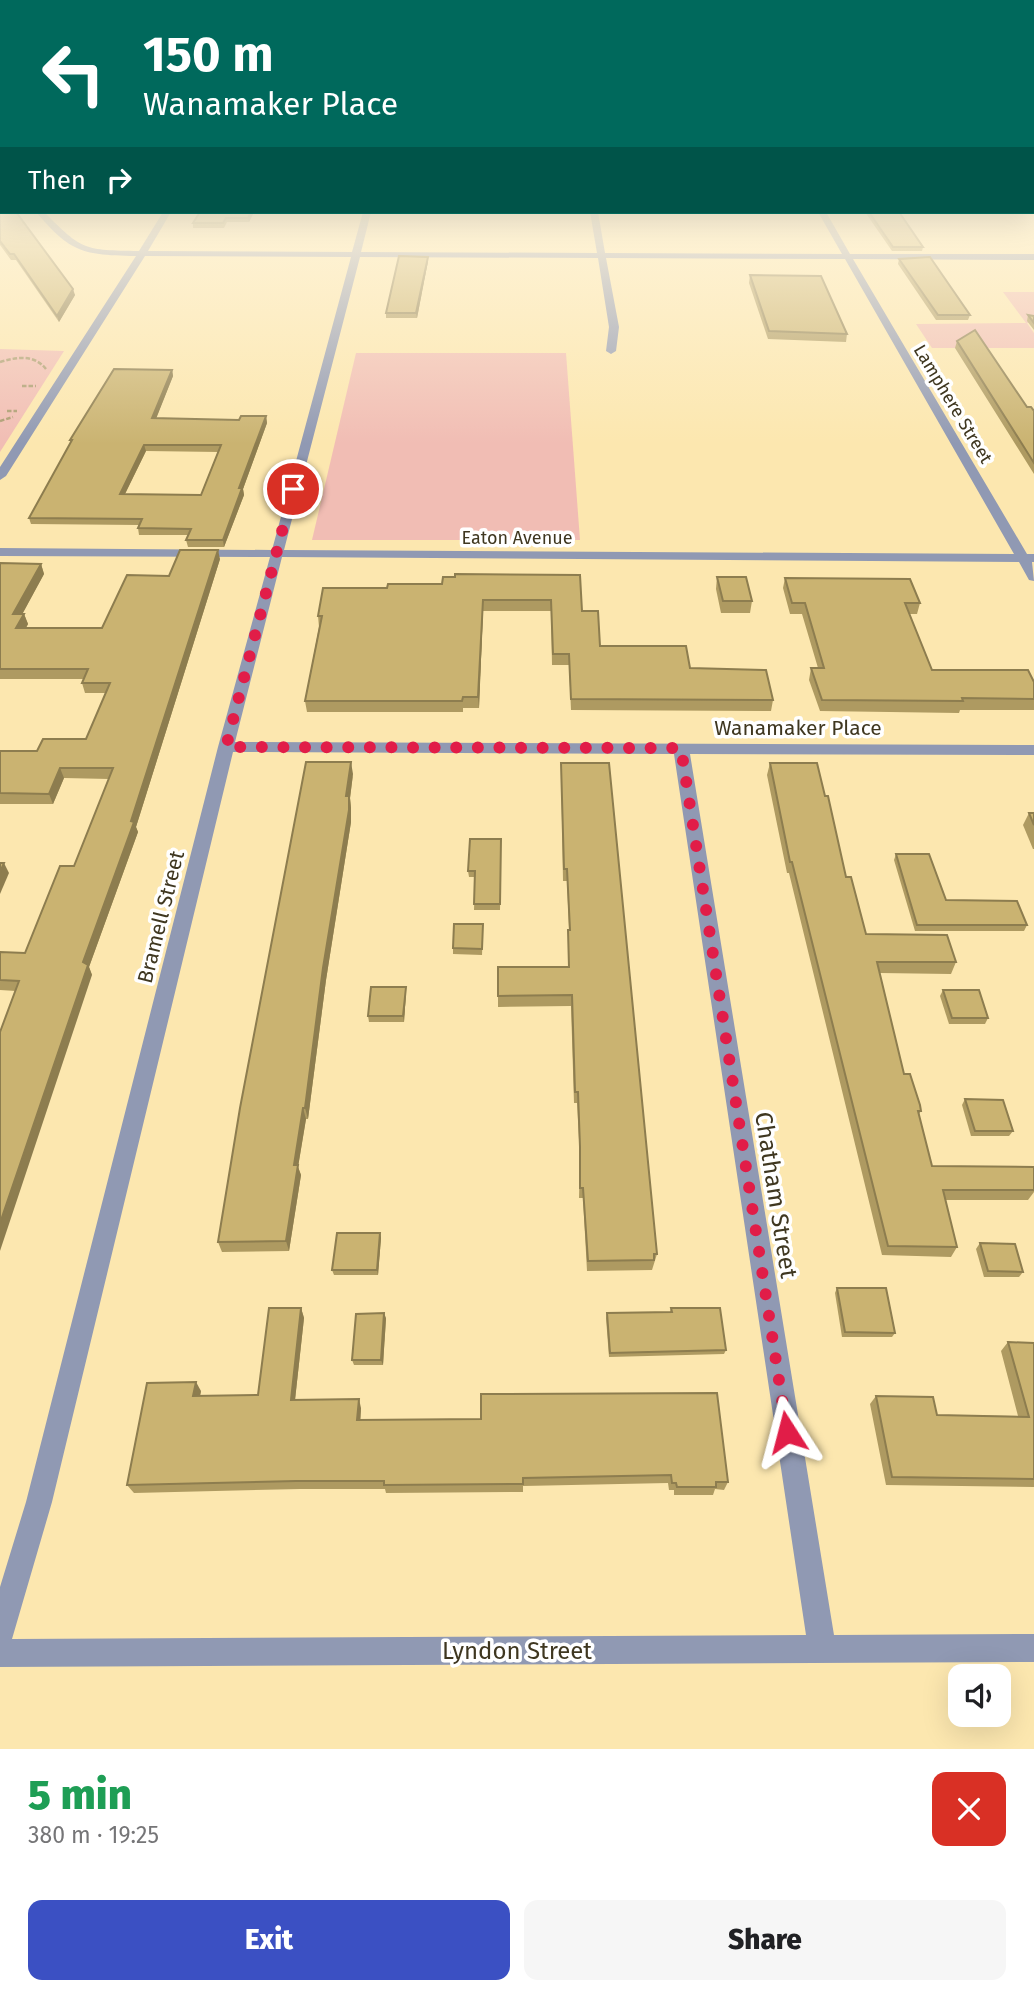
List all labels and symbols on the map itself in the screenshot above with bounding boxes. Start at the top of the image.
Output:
street label: Lamphere Street [909,341,997,468]
pin [263,459,323,519]
street label: Eaton Avenue [461,527,573,549]
street label: Wanamaker Place [714,715,882,741]
street label: Bramell Street [132,848,190,986]
street label: Chatham Street [749,1110,803,1281]
position arrow [750,1395,824,1469]
street label: Lyndon Street [442,1637,592,1665]

